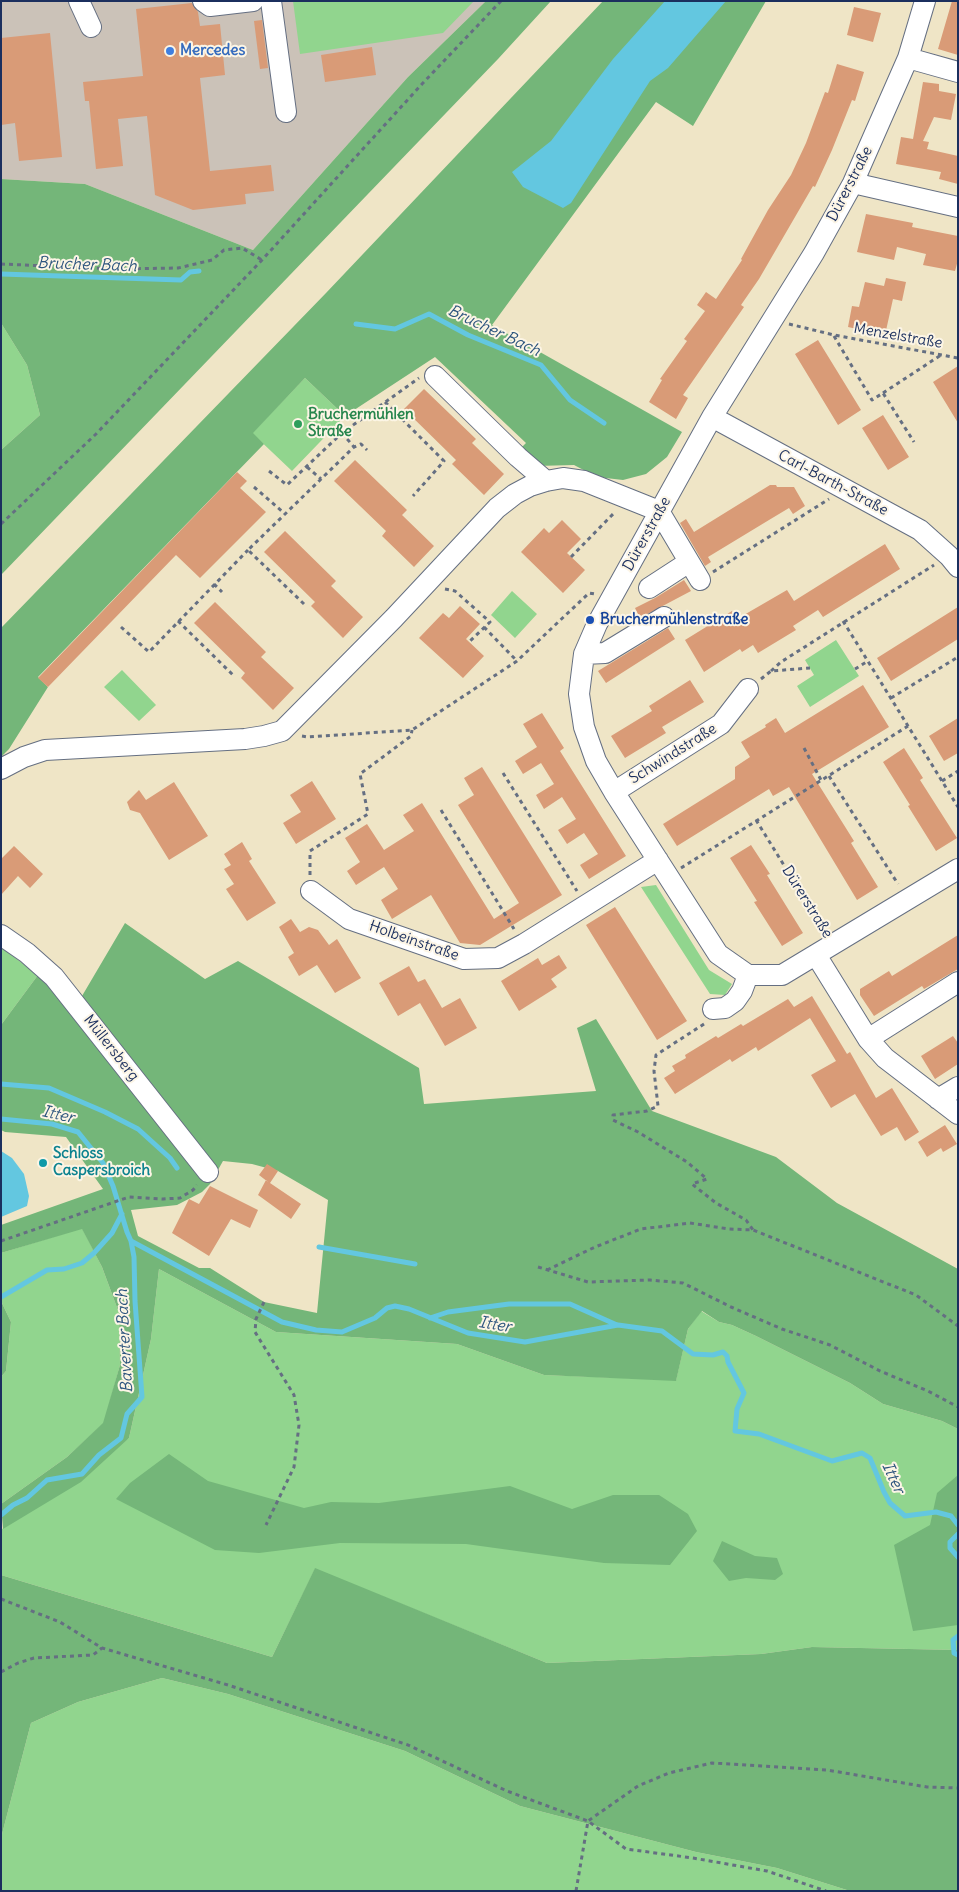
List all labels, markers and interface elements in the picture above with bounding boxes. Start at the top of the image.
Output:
place label: Mercedes [180,42,245,60]
marker: Mercedes [164,45,176,57]
street label: Dürerstraße [823,143,877,225]
water label: Brucher Bach [37,254,137,276]
water label: Brucher Bach [445,301,543,361]
street label: Menzelstraße [852,319,944,353]
place label: Bruchermühlen Straße [308,406,414,441]
marker: Bruchermühlen Straße [292,418,304,430]
street label: Carl-Barth-Straße [775,446,891,520]
street label: Dürerstraße [619,494,675,574]
place label: Bruchermühlenstraße [600,611,748,629]
marker: Bruchermühlenstraße [584,614,596,626]
street label: Schwindstraße [626,720,720,788]
street label: Dürerstraße [778,862,836,942]
street label: Holbeinstraße [367,917,461,965]
street label: Müllersberg [80,1011,142,1085]
water label: Itter [40,1102,76,1128]
place label: Schloss Caspersbroich [53,1145,150,1180]
marker: Schloss Caspersbroich [37,1157,49,1169]
water label: Baverter Bach [113,1289,137,1393]
water label: Itter [478,1313,512,1337]
water label: Itter [877,1459,909,1497]

